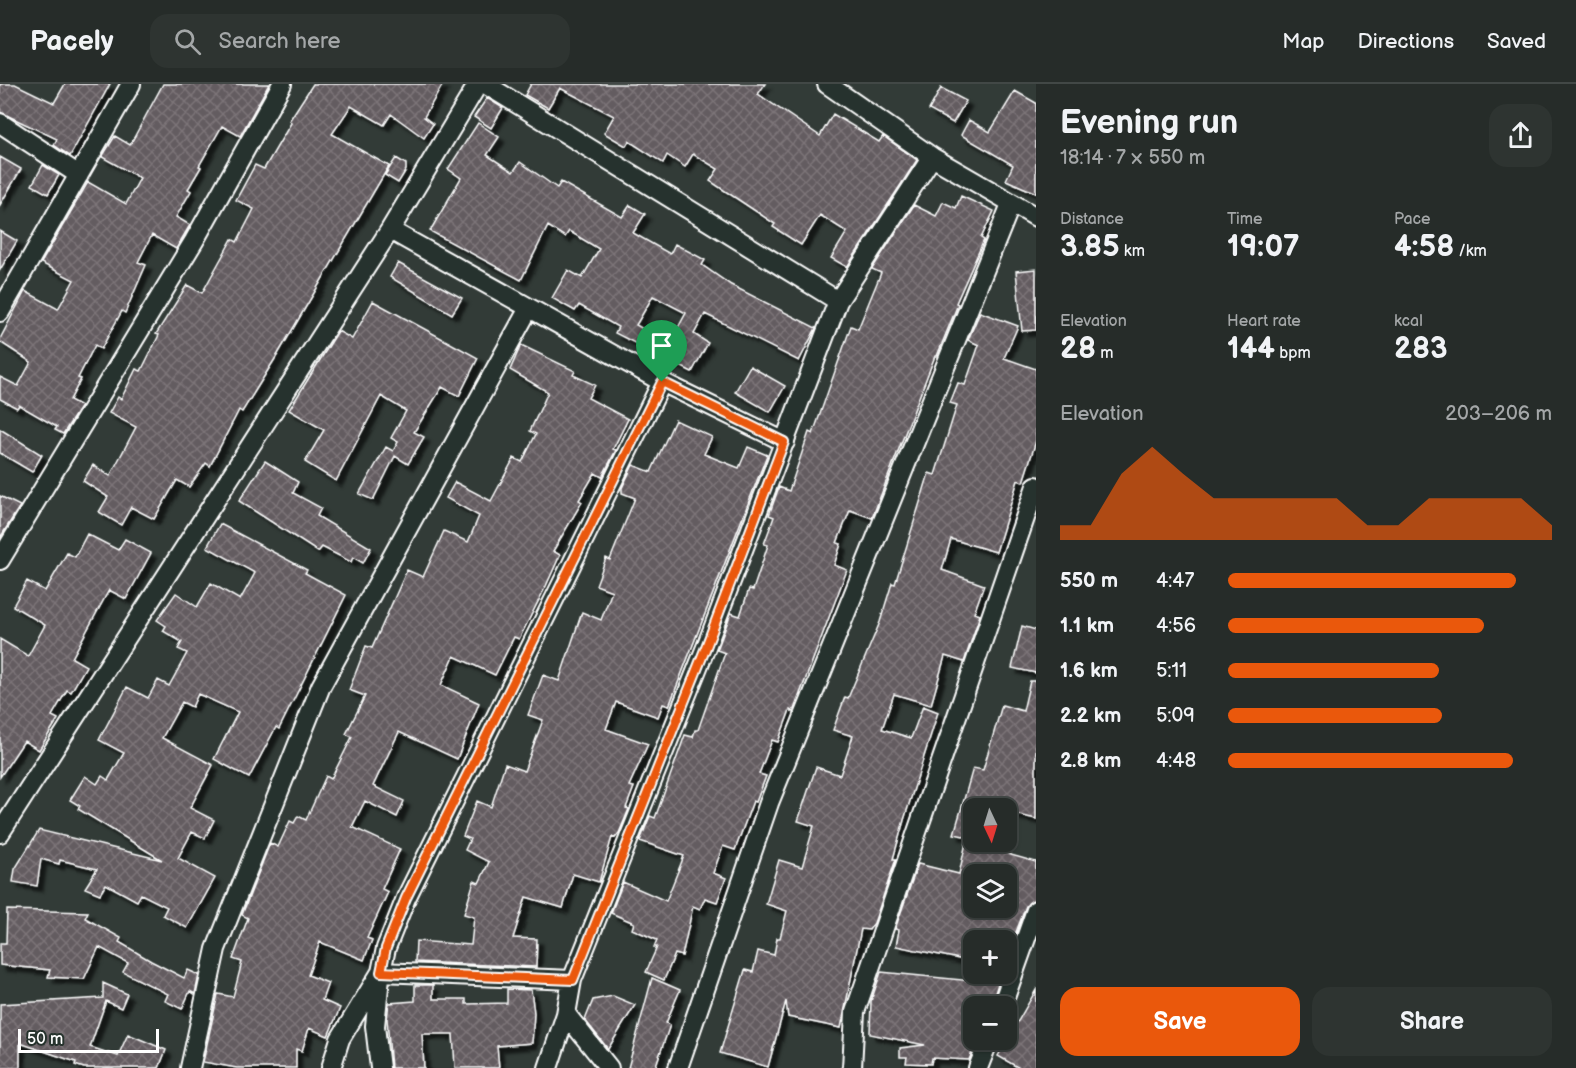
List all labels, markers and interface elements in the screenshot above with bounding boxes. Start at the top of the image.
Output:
search box [150,14,570,68]
text: Pacely [30,25,114,58]
icon: search [171,25,204,58]
text: Search here [219,28,341,55]
text: Map [1282,29,1325,54]
text: Directions [1358,29,1454,54]
text: Saved [1487,29,1546,54]
text: Evening run [1060,103,1238,143]
button: share [1489,104,1552,167]
text: 18:14 · 7 × 550 m [1060,146,1205,170]
text: Distance [1060,210,1124,229]
text: Time [1227,210,1262,229]
text: Pace [1394,210,1430,229]
text: 3.85 [1060,229,1119,265]
text: 19:07 [1227,229,1300,265]
text: 4:58 [1394,229,1454,265]
text: km [1119,242,1145,261]
text: /km [1454,242,1487,261]
text: Elevation [1060,312,1127,331]
text: Heart rate [1227,312,1301,331]
text: kcal [1394,312,1423,331]
pin [636,320,687,382]
icon: arrive [645,329,678,362]
text: 28 [1060,331,1096,367]
text: 144 [1227,331,1275,367]
text: 283 [1394,331,1448,367]
text: m [1096,344,1114,363]
text: bpm [1275,344,1311,363]
text: Elevation [1060,402,1143,426]
text: 203–206 m [1445,402,1552,426]
text: 550 m [1060,569,1118,593]
text: 4:47 [1156,569,1194,593]
text: 1.1 km [1060,614,1114,638]
text: 4:56 [1156,614,1196,638]
text: 1.6 km [1060,659,1118,683]
text: 5:11 [1156,659,1187,683]
text: 2.2 km [1060,704,1121,728]
text: 5:09 [1156,704,1195,728]
text: 2.8 km [1060,749,1121,773]
text: 4:48 [1156,749,1196,773]
north arrow [963,798,1017,852]
map controls [963,798,1017,1050]
button: layers [963,864,1017,918]
button: + [963,930,1017,984]
button: Save [1060,987,1300,1056]
button: Share [1312,987,1552,1056]
button: − [963,996,1017,1050]
scale bar [18,1026,159,1054]
text: 50 m [27,1030,63,1049]

